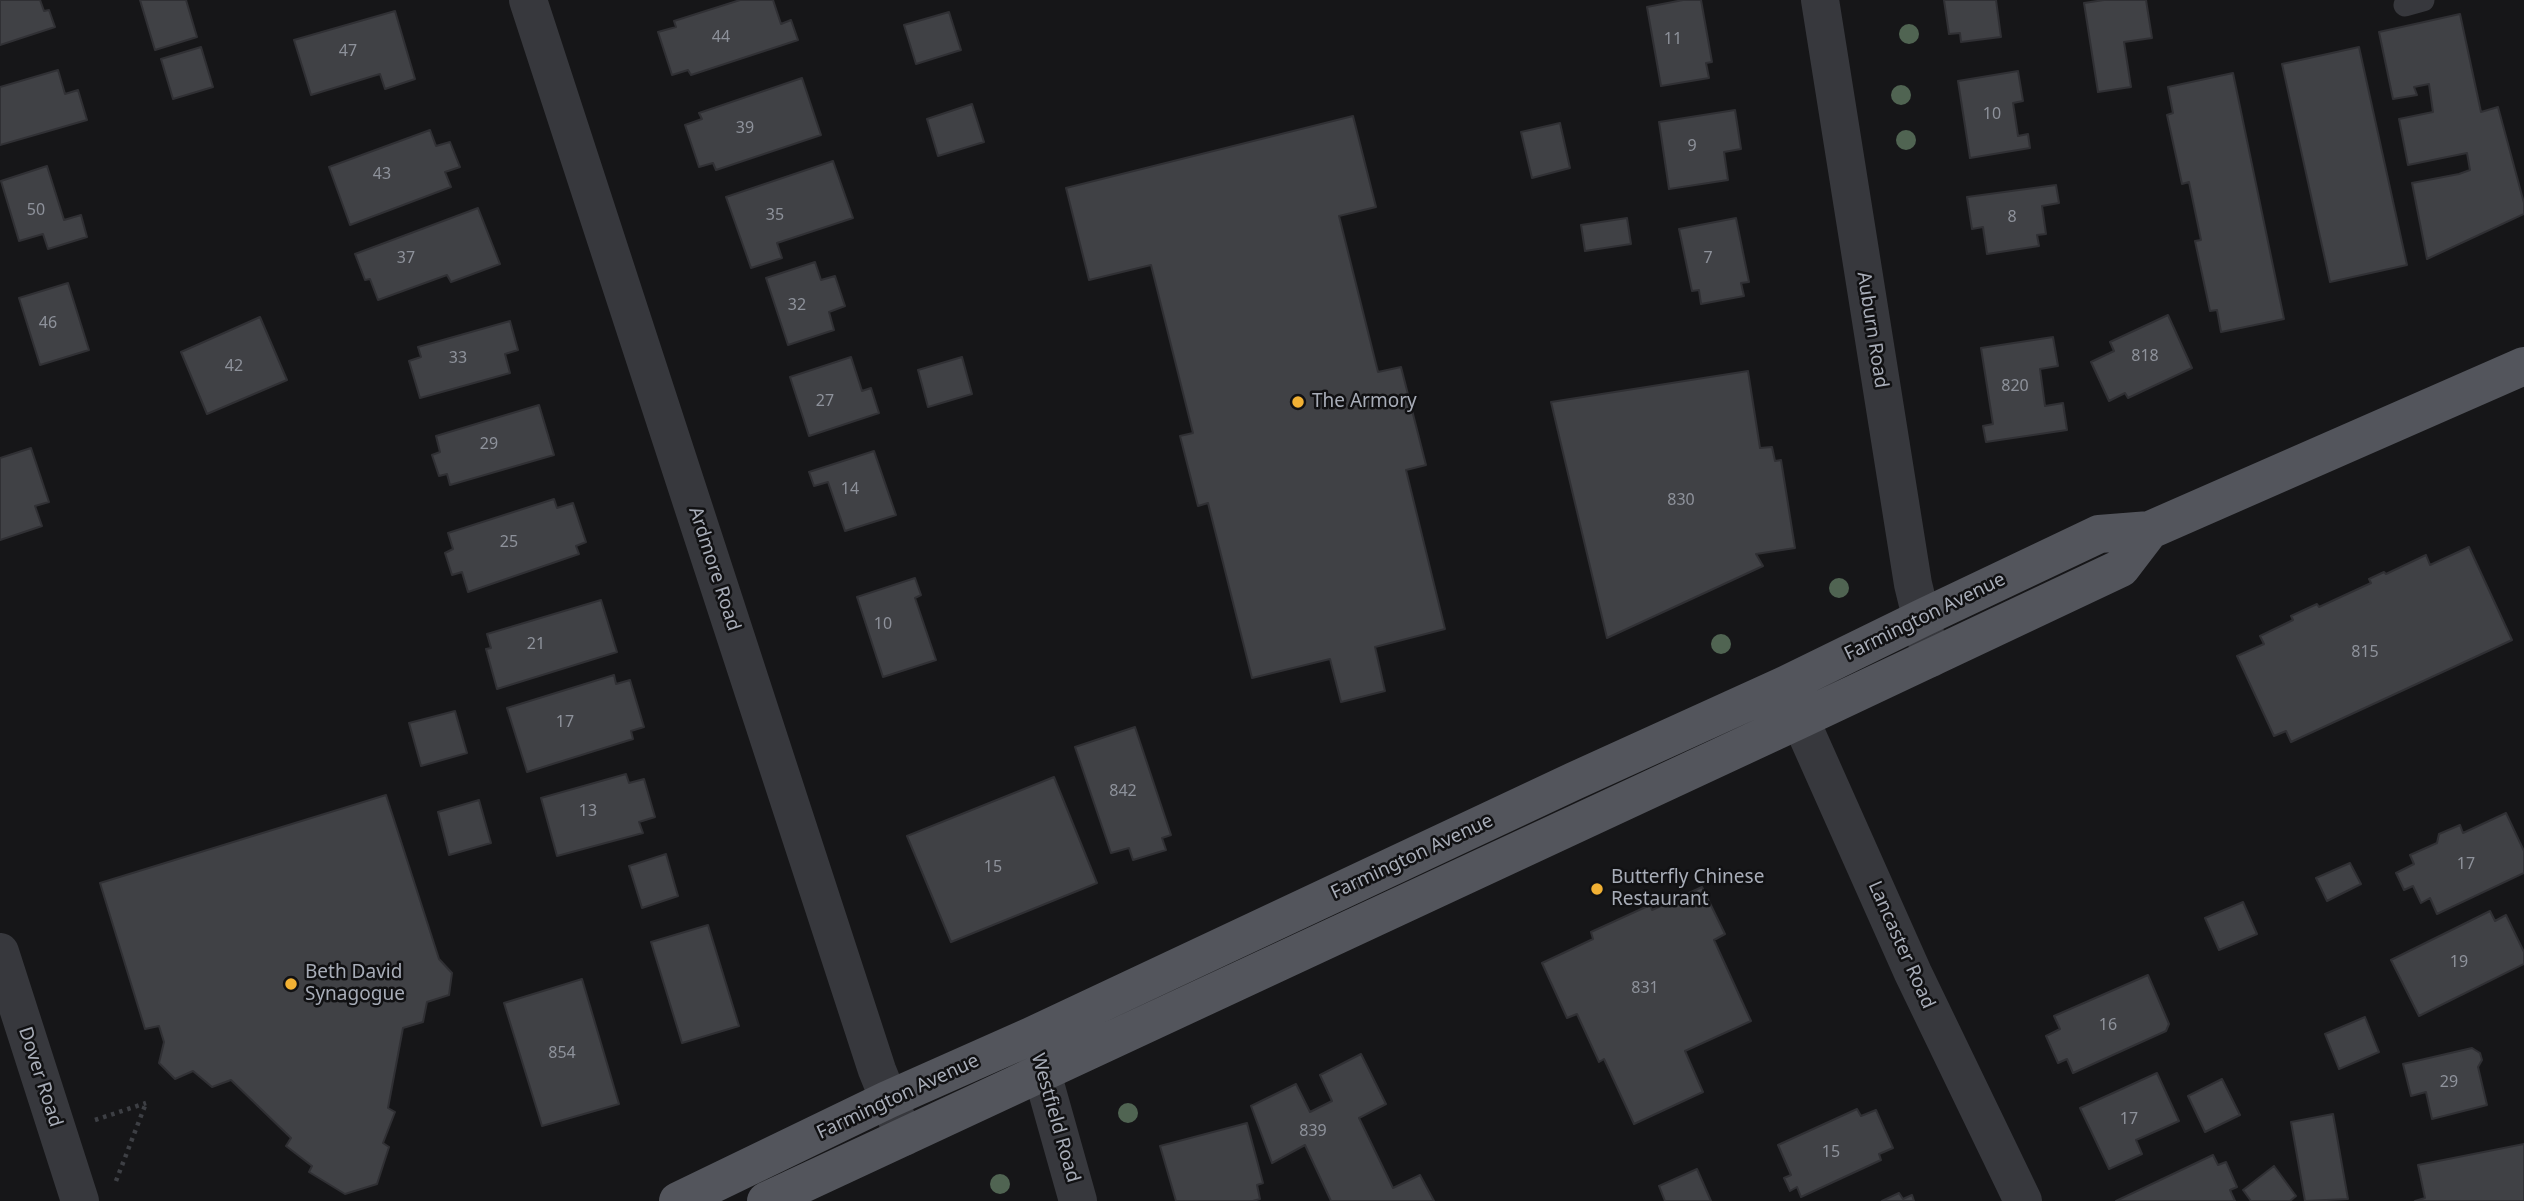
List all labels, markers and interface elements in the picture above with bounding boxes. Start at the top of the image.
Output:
house number: 44 [712,27,730,47]
house number: 11 [1664,29,1682,49]
house number: 47 [339,41,357,61]
house number: 10 [1983,104,2001,124]
house number: 39 [736,118,754,138]
house number: 9 [1687,136,1697,156]
house number: 43 [373,164,391,184]
house number: 50 [27,200,45,220]
house number: 35 [766,205,784,225]
house number: 8 [2007,207,2017,227]
house number: 37 [397,248,415,268]
house number: 7 [1703,248,1713,268]
street label: Auburn Road [1852,270,1892,390]
house number: 32 [788,295,806,315]
house number: 46 [39,313,57,333]
house number: 818 [2131,346,2159,366]
house number: 33 [449,348,467,368]
house number: 42 [225,356,243,376]
house number: 820 [2001,376,2029,396]
house number: 27 [816,391,834,411]
place label: The Armory [1312,391,1417,413]
marker: The Armory [1290,394,1306,410]
house number: 29 [480,434,498,454]
house number: 14 [841,479,859,499]
house number: 830 [1667,490,1695,510]
street label: Ardmore Road [683,504,745,634]
house number: 25 [500,532,518,552]
street label: Farmington Avenue [1841,568,2009,666]
house number: 10 [874,614,892,634]
house number: 21 [527,634,545,654]
house number: 815 [2351,642,2379,662]
house number: 17 [556,712,574,732]
house number: 842 [1109,781,1137,801]
house number: 13 [579,801,597,821]
street label: Farmington Avenue [1327,809,1497,905]
house number: 17 [2457,854,2475,874]
house number: 15 [984,857,1002,877]
place label: Butterfly Chinese Restaurant [1611,867,1764,911]
street label: Lancaster Road [1863,878,1939,1012]
marker: Butterfly Chinese Restaurant [1589,881,1605,897]
house number: 19 [2450,952,2468,972]
place label: Beth David Synagogue [305,962,405,1006]
marker: Beth David Synagogue [283,976,299,992]
house number: 831 [1631,978,1659,998]
house number: 16 [2099,1015,2117,1035]
street label: Dover Road [13,1024,67,1130]
house number: 854 [548,1043,576,1063]
street label: Farmington Avenue [813,1049,983,1145]
street label: Westfield Road [1026,1051,1084,1185]
house number: 29 [2440,1072,2458,1092]
house number: 17 [2120,1109,2138,1129]
house number: 839 [1299,1121,1327,1141]
house number: 15 [1822,1142,1840,1162]

